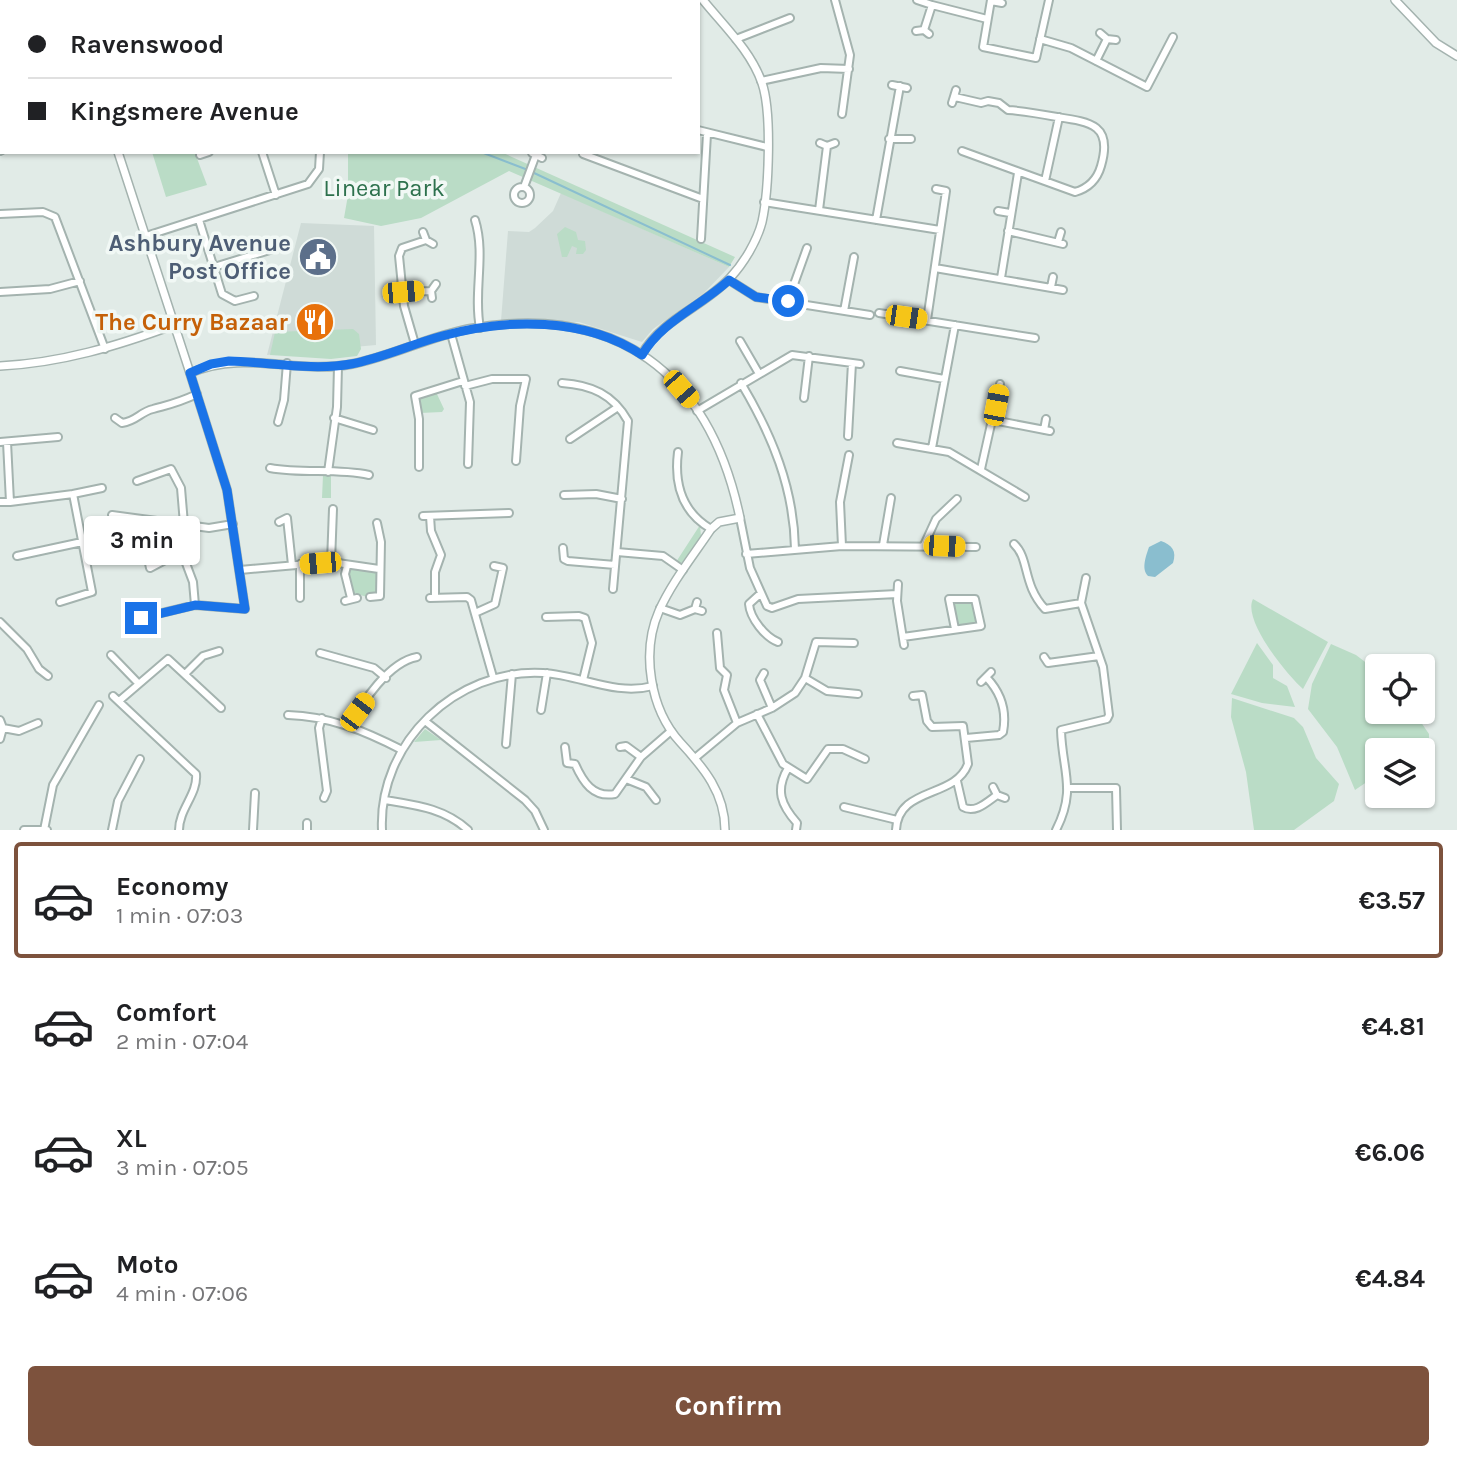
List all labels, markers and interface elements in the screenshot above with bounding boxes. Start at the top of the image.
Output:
text: Ravenswood [70,29,224,60]
text: Kingsmere Avenue [70,96,299,127]
park label: Linear Park [323,174,445,202]
place label: Ashbury Avenue Post Office [109,229,291,285]
public building icon: Ashbury Avenue Post Office [297,236,339,278]
car [382,280,425,304]
route start [772,285,804,317]
restaurant icon: The Curry Bazaar [294,301,336,343]
car [884,304,929,330]
place label: The Curry Bazaar [95,308,289,336]
car [660,366,703,412]
car [982,382,1011,428]
callout: 3 min [83,516,199,566]
text: 3 min [110,527,174,554]
car [923,535,966,557]
car [299,551,342,575]
route end [125,602,157,634]
map controls [1365,654,1435,808]
button: locate [1365,654,1435,724]
car [336,689,379,735]
button: layers [1365,738,1435,808]
icon: car [32,869,95,932]
text: Economy [116,871,228,902]
text: €3.57 [1359,885,1425,916]
text: 1 min · 07:03 [116,902,243,929]
icon: car [32,995,95,1058]
text: Comfort [116,997,217,1028]
text: €4.81 [1361,1011,1425,1042]
text: 2 min · 07:04 [116,1028,248,1055]
icon: car [32,1121,95,1184]
text: XL [116,1123,147,1154]
text: €6.06 [1355,1137,1425,1168]
text: 3 min · 07:05 [116,1154,249,1181]
icon: car [32,1247,95,1310]
text: Moto [116,1249,178,1280]
text: €4.84 [1355,1263,1425,1294]
text: 4 min · 07:06 [116,1280,248,1307]
button: Confirm [28,1366,1429,1446]

